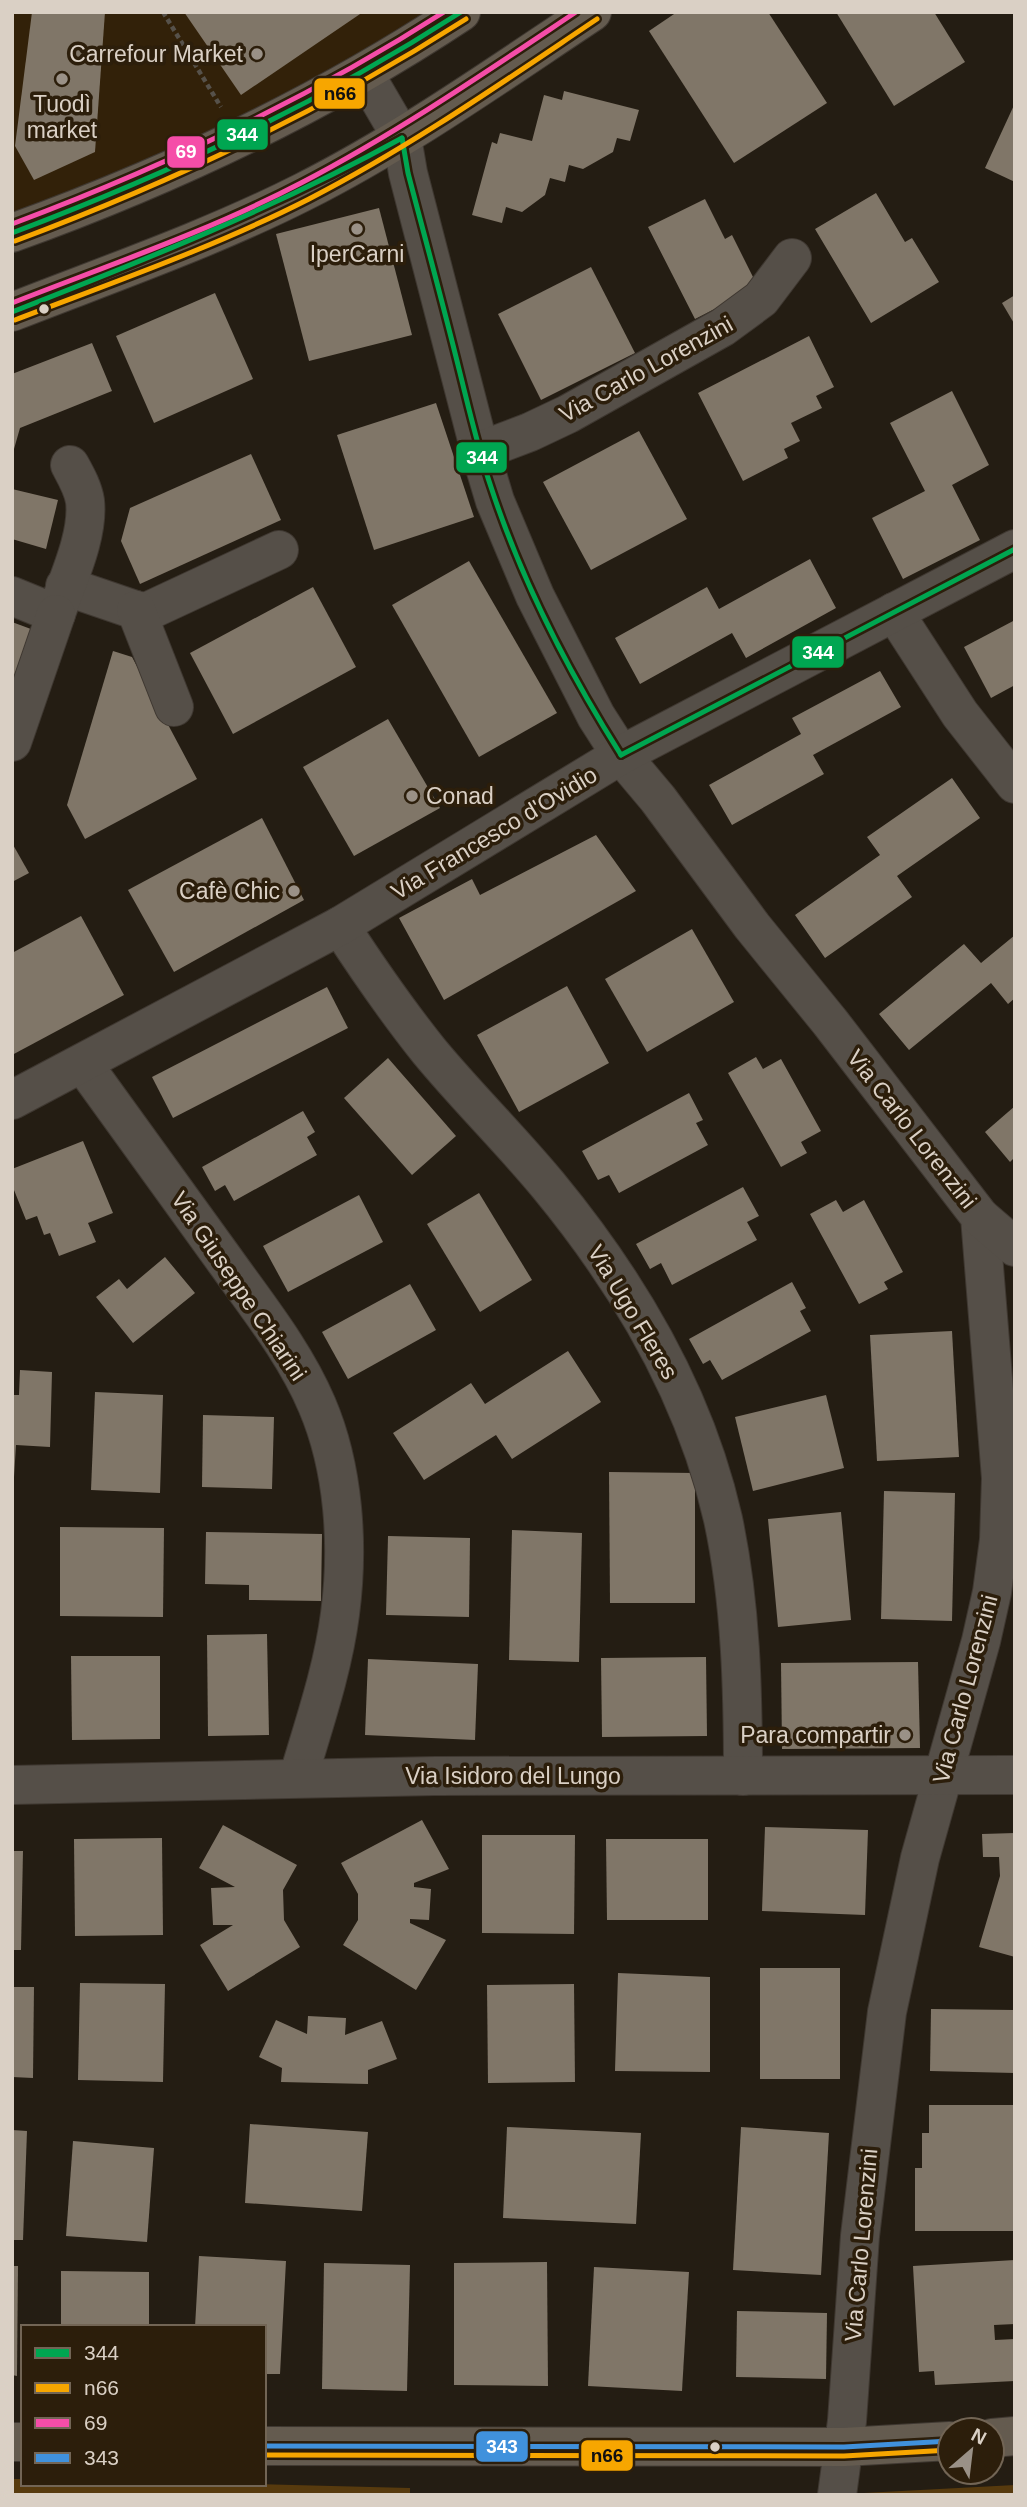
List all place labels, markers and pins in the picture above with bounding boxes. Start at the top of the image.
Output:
place label: Carrefour Market [69,41,244,67]
marker: Carrefour Market [249,46,265,62]
marker: Tuodì market [54,71,70,87]
place label: Tuodì market [27,91,98,143]
marker: IperCarni [349,221,365,237]
place label: IperCarni [310,241,404,267]
unlabelled marker [37,302,51,316]
place label: Conad [426,783,494,809]
marker: Conad [404,788,420,804]
place label: Cafè Chic [179,878,280,904]
marker: Cafè Chic [286,883,302,899]
place label: Para compartir [740,1722,891,1748]
marker: Para compartir [897,1727,913,1743]
unlabelled marker [708,2440,722,2454]

